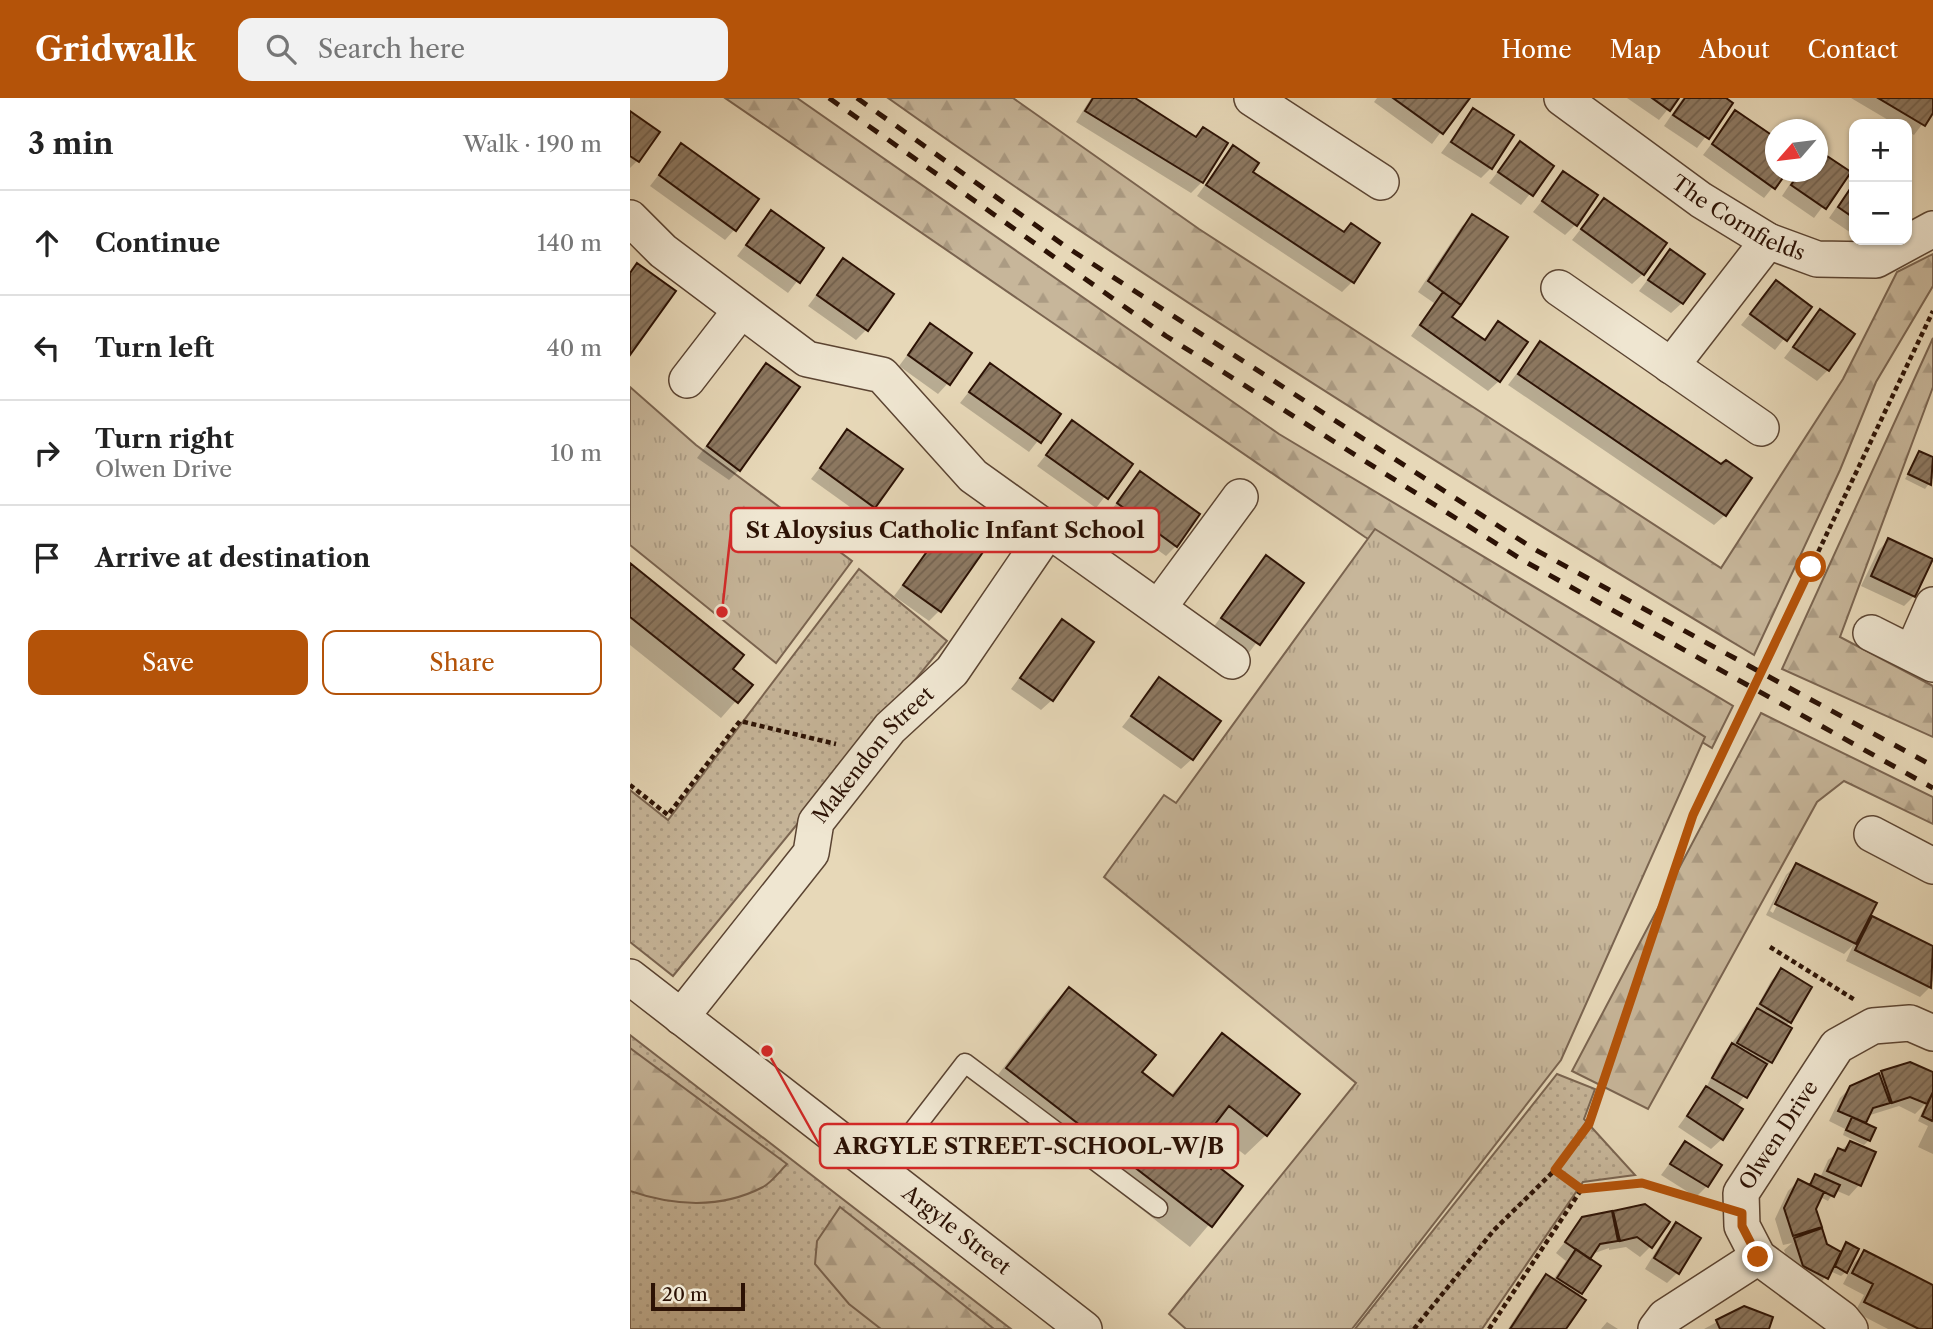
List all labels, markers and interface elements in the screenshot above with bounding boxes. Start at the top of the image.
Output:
search box [238,18,728,81]
text: Gridwalk [35,29,196,70]
icon: search [262,30,300,68]
text: Search here [318,33,465,65]
text: Home [1501,35,1572,64]
text: Map [1610,35,1661,64]
text: About [1699,35,1770,64]
text: Contact [1808,35,1898,64]
north arrow [1765,119,1828,182]
map controls [1849,119,1912,245]
button: + [1849,119,1912,182]
text: 3 min [28,125,114,162]
text: Walk · 190 m [463,130,602,158]
street label: The Cornfields [1667,170,1808,265]
button: − [1849,182,1912,245]
icon: ahead [28,224,66,262]
text: Continue [95,227,220,259]
text: 140 m [537,229,602,257]
icon: left [28,329,66,367]
text: Turn left [95,332,214,364]
text: 40 m [547,334,602,362]
text: Turn right [95,423,234,455]
icon: right [28,434,66,472]
text: 10 m [550,439,602,467]
text: Olwen Drive [95,455,232,483]
callout: St Aloysius Catholic Infant School [731,508,1159,552]
text: St Aloysius Catholic Infant School [745,516,1145,544]
icon: arrive [28,539,66,577]
text: Arrive at destination [95,542,370,574]
route start [1795,551,1826,582]
button: Save [28,630,308,695]
button: Share [322,630,602,695]
street label: Makendon Street [807,681,939,828]
street label: Olwen Drive [1734,1076,1823,1194]
callout: ARGYLE STREET-SCHOOL-W/B [820,1124,1238,1168]
text: ARGYLE STREET-SCHOOL-W/B [833,1132,1224,1160]
street label: Argyle Street [897,1179,1016,1280]
route end [1742,1241,1773,1272]
scale bar [651,1280,746,1312]
text: 20 m [662,1283,708,1306]

